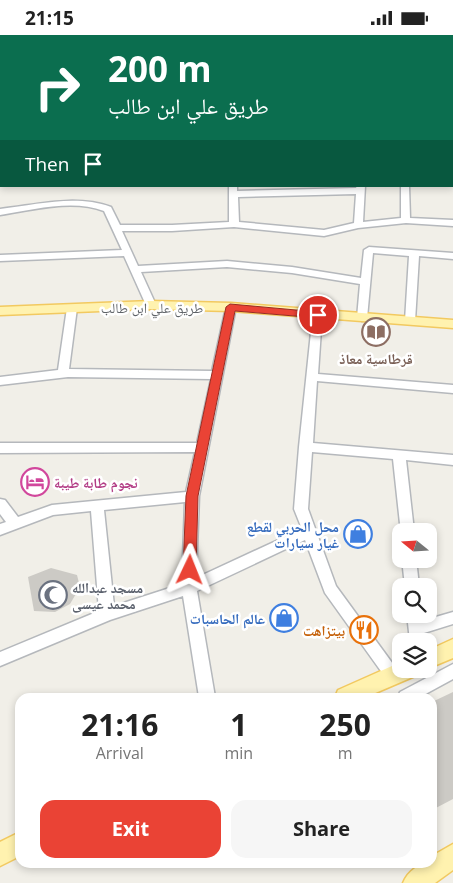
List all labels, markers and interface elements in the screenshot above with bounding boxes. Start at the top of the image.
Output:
text: 21:15 [25,5,74,31]
text: 200 m [108,45,212,92]
icon: right [25,55,90,120]
text: طريق علي ابن طالب [108,90,269,120]
icon: arrive [79,150,107,178]
text: Then [25,151,69,177]
pin [297,294,339,336]
street label: طريق علي ابن طالب [101,298,203,319]
icon: arrive [304,301,332,329]
library icon: قرطاسية معاذ [361,317,391,347]
place label: قرطاسية معاذ [339,349,413,368]
hotel icon: نجوم طابة طيبة [20,467,50,497]
place label: نجوم طابة طيبة [54,473,138,493]
place label: محل الحربي لقطع غيار سيارات [247,517,339,552]
shop icon: محل الحربي لقطع غيار سيارات [343,519,373,549]
north arrow [392,523,438,567]
map controls [392,523,437,678]
position arrow [163,543,215,595]
place label: مسجد عبدالله محمد عيسى [72,578,143,613]
button: search [392,578,437,623]
mosque icon: مسجد عبدالله محمد عيسى [38,580,68,610]
shop icon: عالم الحاسبات [269,603,299,633]
place label: عالم الحاسبات [190,609,265,629]
restaurant icon: بيتزاهت [349,615,379,645]
place label: بيتزاهت [303,621,345,640]
button: layers [392,633,437,678]
text: 21:16 [81,704,158,745]
text: 1 [230,704,247,745]
text: 250 [319,704,371,745]
text: Arrival [96,742,144,764]
text: min [225,742,253,764]
text: m [338,742,353,764]
button: Exit [40,800,221,858]
button: Share [231,800,412,858]

